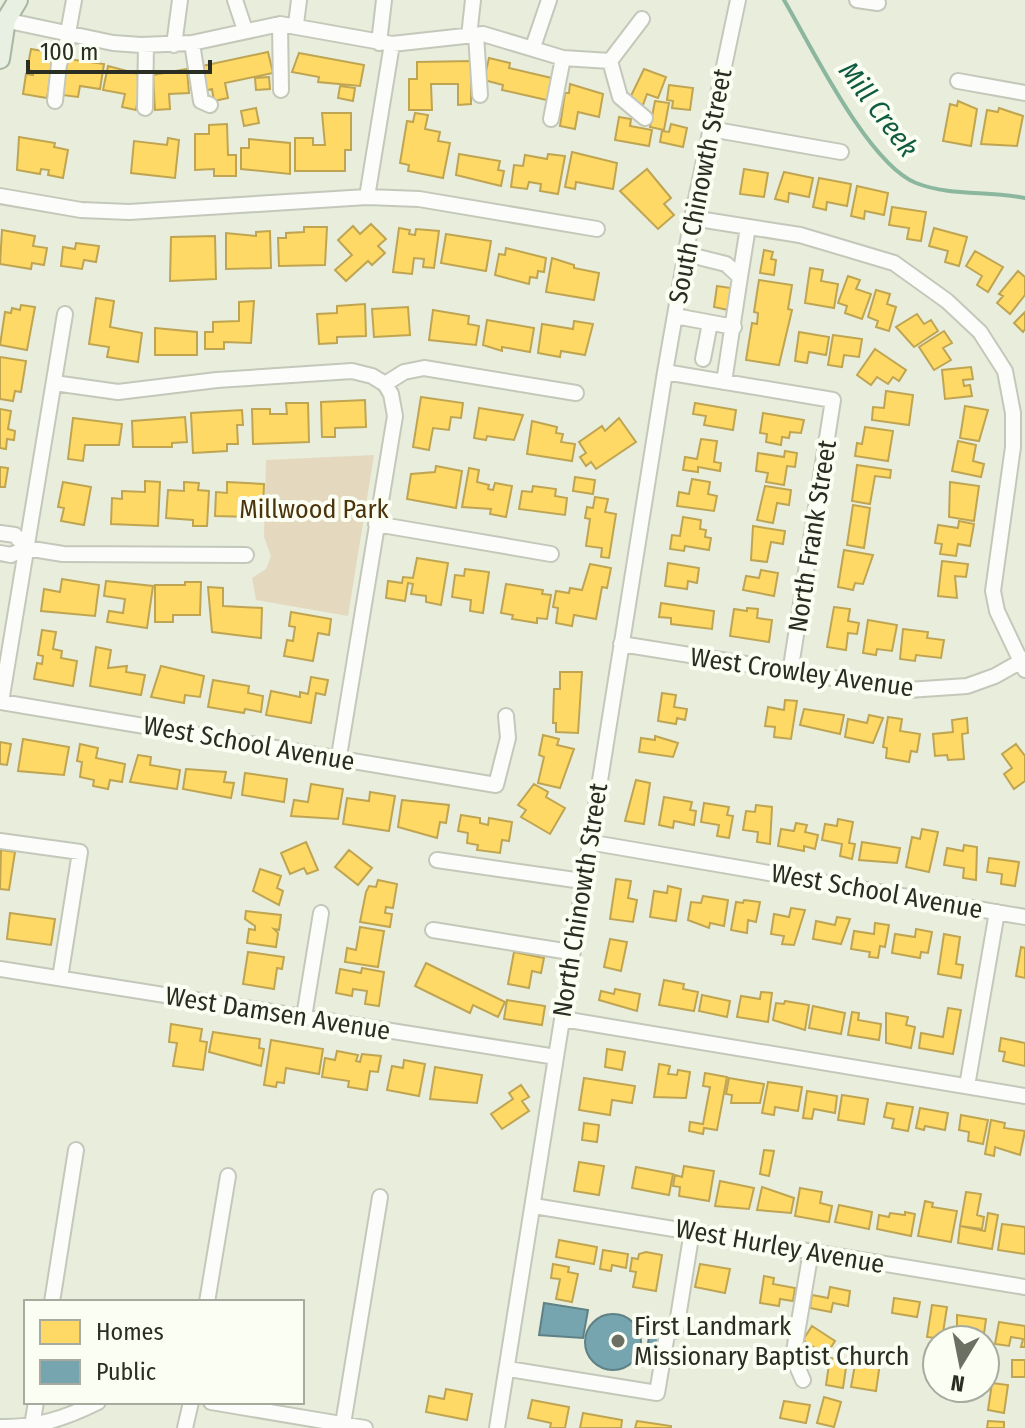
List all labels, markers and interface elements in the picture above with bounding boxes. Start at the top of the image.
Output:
scale bar [28,24,210,74]
text: 100 m [40,38,98,66]
water label: Mill Creek [832,55,925,164]
street label: South Chinowth Street [663,66,739,306]
street label: North Frank Street [782,437,843,634]
park label: Millwood Park [239,494,390,525]
street label: West Crowley Avenue [688,641,915,703]
street label: West School Avenue [141,710,357,777]
street label: North Chinowth Street [547,780,614,1019]
street label: West School Avenue [769,858,985,925]
street label: West Damsen Avenue [163,980,393,1047]
street label: West Hurley Avenue [673,1213,887,1280]
legend [24,1300,304,1404]
place label: First Landmark Missionary Baptist Church [634,1311,909,1372]
text: Homes [96,1318,164,1346]
north arrow [921,1324,1001,1404]
marker: First Landmark Missionary Baptist Church [609,1332,627,1350]
text: Public [96,1358,156,1386]
text: N [949,1369,966,1398]

